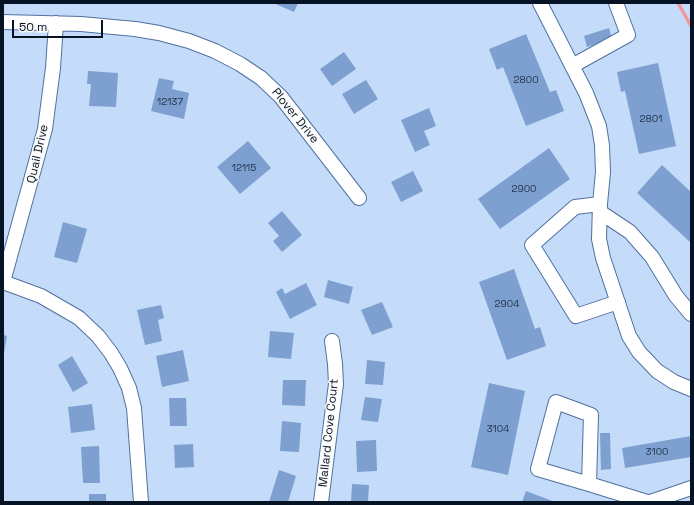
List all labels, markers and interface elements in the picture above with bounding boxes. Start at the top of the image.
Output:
scale bar [14,12,105,38]
text: 50 m [19,19,47,35]
house number: 2800 [513,74,539,86]
street label: Plover Drive [268,85,322,147]
house number: 12137 [157,96,183,108]
house number: 2801 [640,113,662,125]
street label: Quail Drive [24,123,52,185]
house number: 12115 [232,162,256,174]
house number: 2900 [512,183,536,195]
house number: 2904 [495,298,519,310]
street label: Mallard Cove Court [316,378,342,488]
house number: 3104 [487,423,509,435]
house number: 3100 [646,446,668,458]

